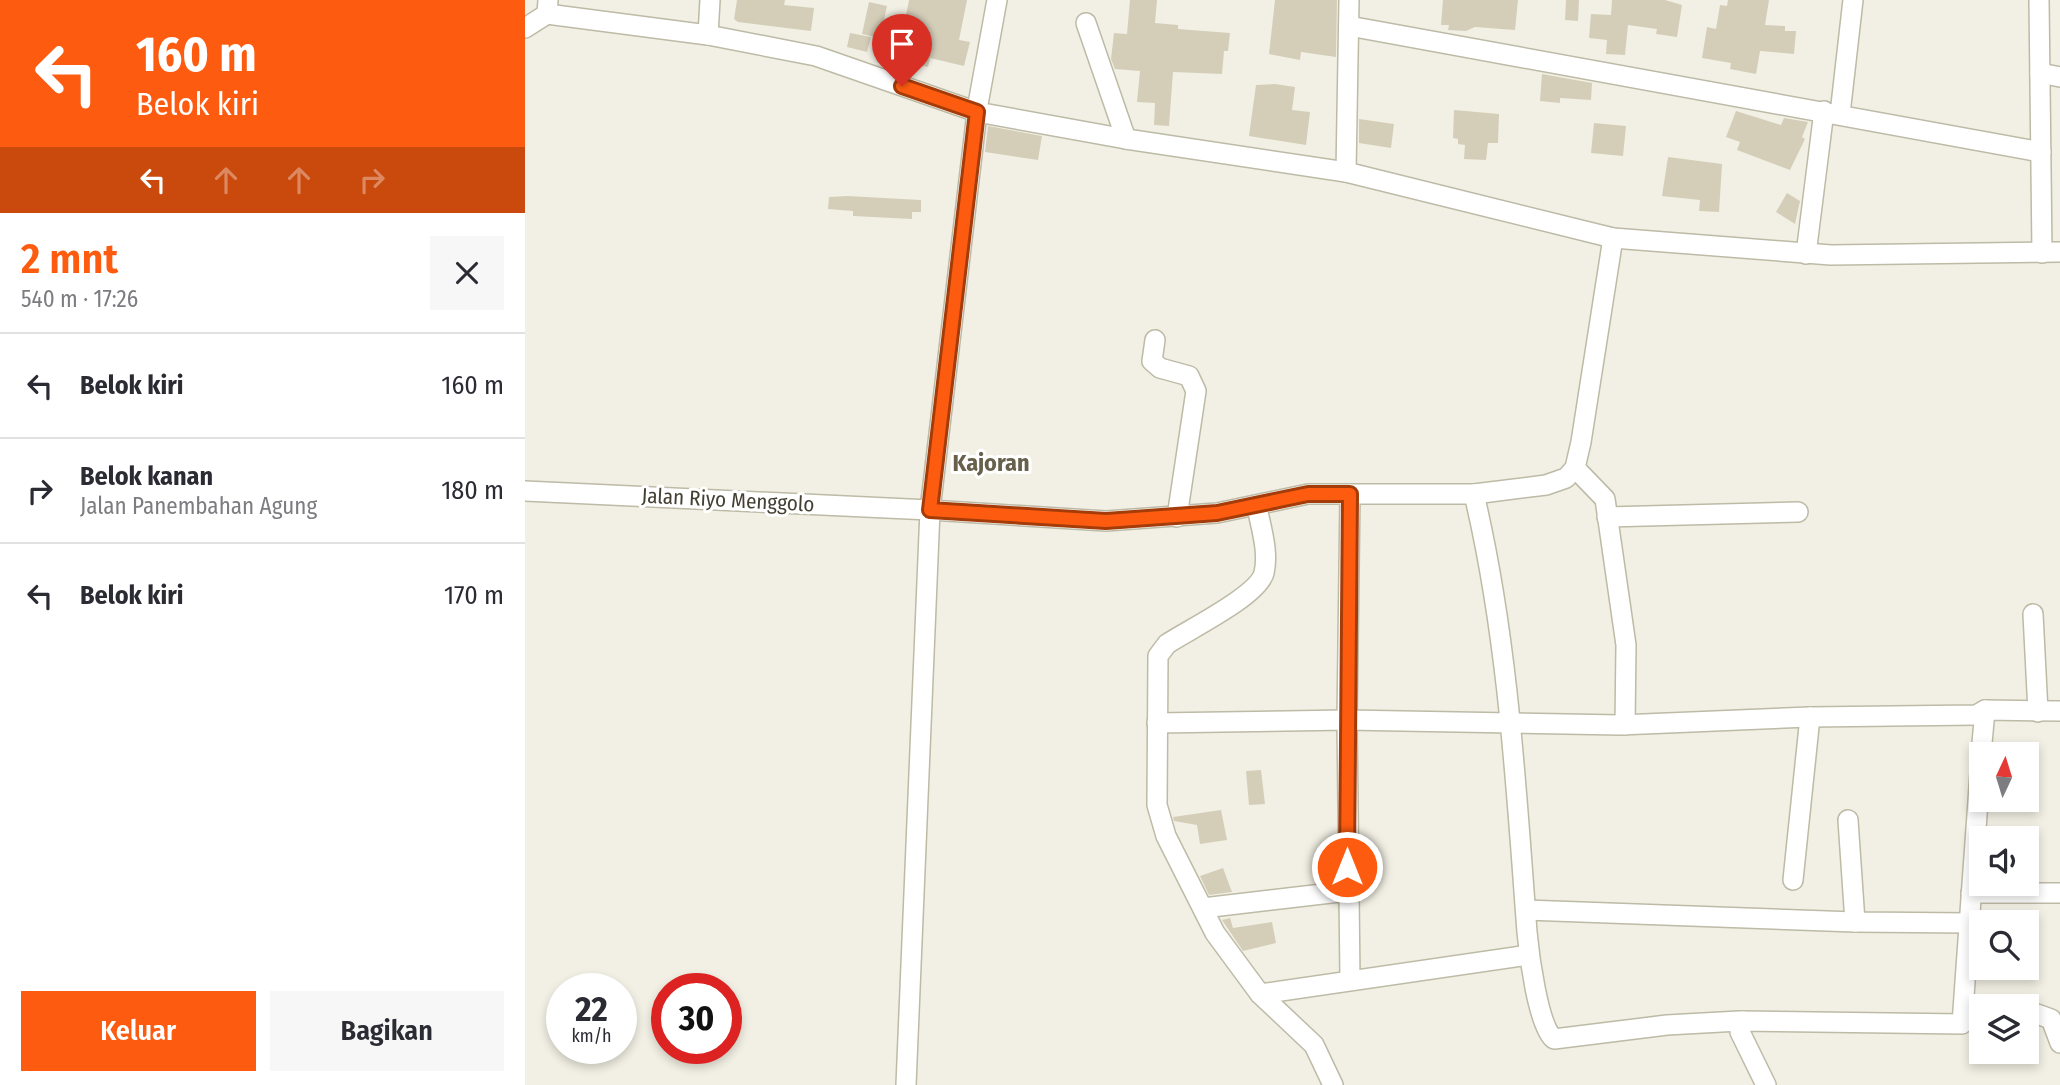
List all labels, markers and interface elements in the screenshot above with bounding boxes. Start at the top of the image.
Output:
pin [872,14,932,86]
text: 160 m [136,25,257,84]
icon: arrive [883,25,921,63]
icon: left [21,28,112,119]
text: Belok kiri [136,85,259,123]
icon: left [134,161,172,199]
icon: ahead [207,161,245,199]
icon: ahead [280,161,318,199]
icon: right [353,161,391,199]
text: 2 mnt [21,234,118,284]
button: close [430,236,504,310]
text: 540 m · 17:26 [21,285,138,313]
icon: left [21,367,59,405]
text: Belok kiri [80,370,183,401]
text: 160 m [441,370,504,401]
district label: Kajoran [952,449,1030,477]
text: Belok kanan [80,461,213,492]
icon: right [21,472,59,510]
text: 180 m [441,475,504,506]
street label: Jalan Riyo Menggolo [641,482,815,518]
text: Jalan Panembahan Agung [80,492,317,520]
icon: left [21,577,59,615]
text: Belok kiri [80,580,183,611]
text: 170 m [444,580,504,611]
north arrow [1969,742,2039,812]
map controls [1969,742,2039,1064]
button: sound [1969,826,2039,896]
position arrow [1310,830,1384,904]
button: search [1969,910,2039,980]
speed limit sign: 30 [651,973,742,1064]
text: 22 [575,988,608,1030]
button: Keluar [21,991,256,1071]
button: Bagikan [270,991,504,1071]
button: layers [1969,994,2039,1064]
text: km/h [571,1025,612,1047]

